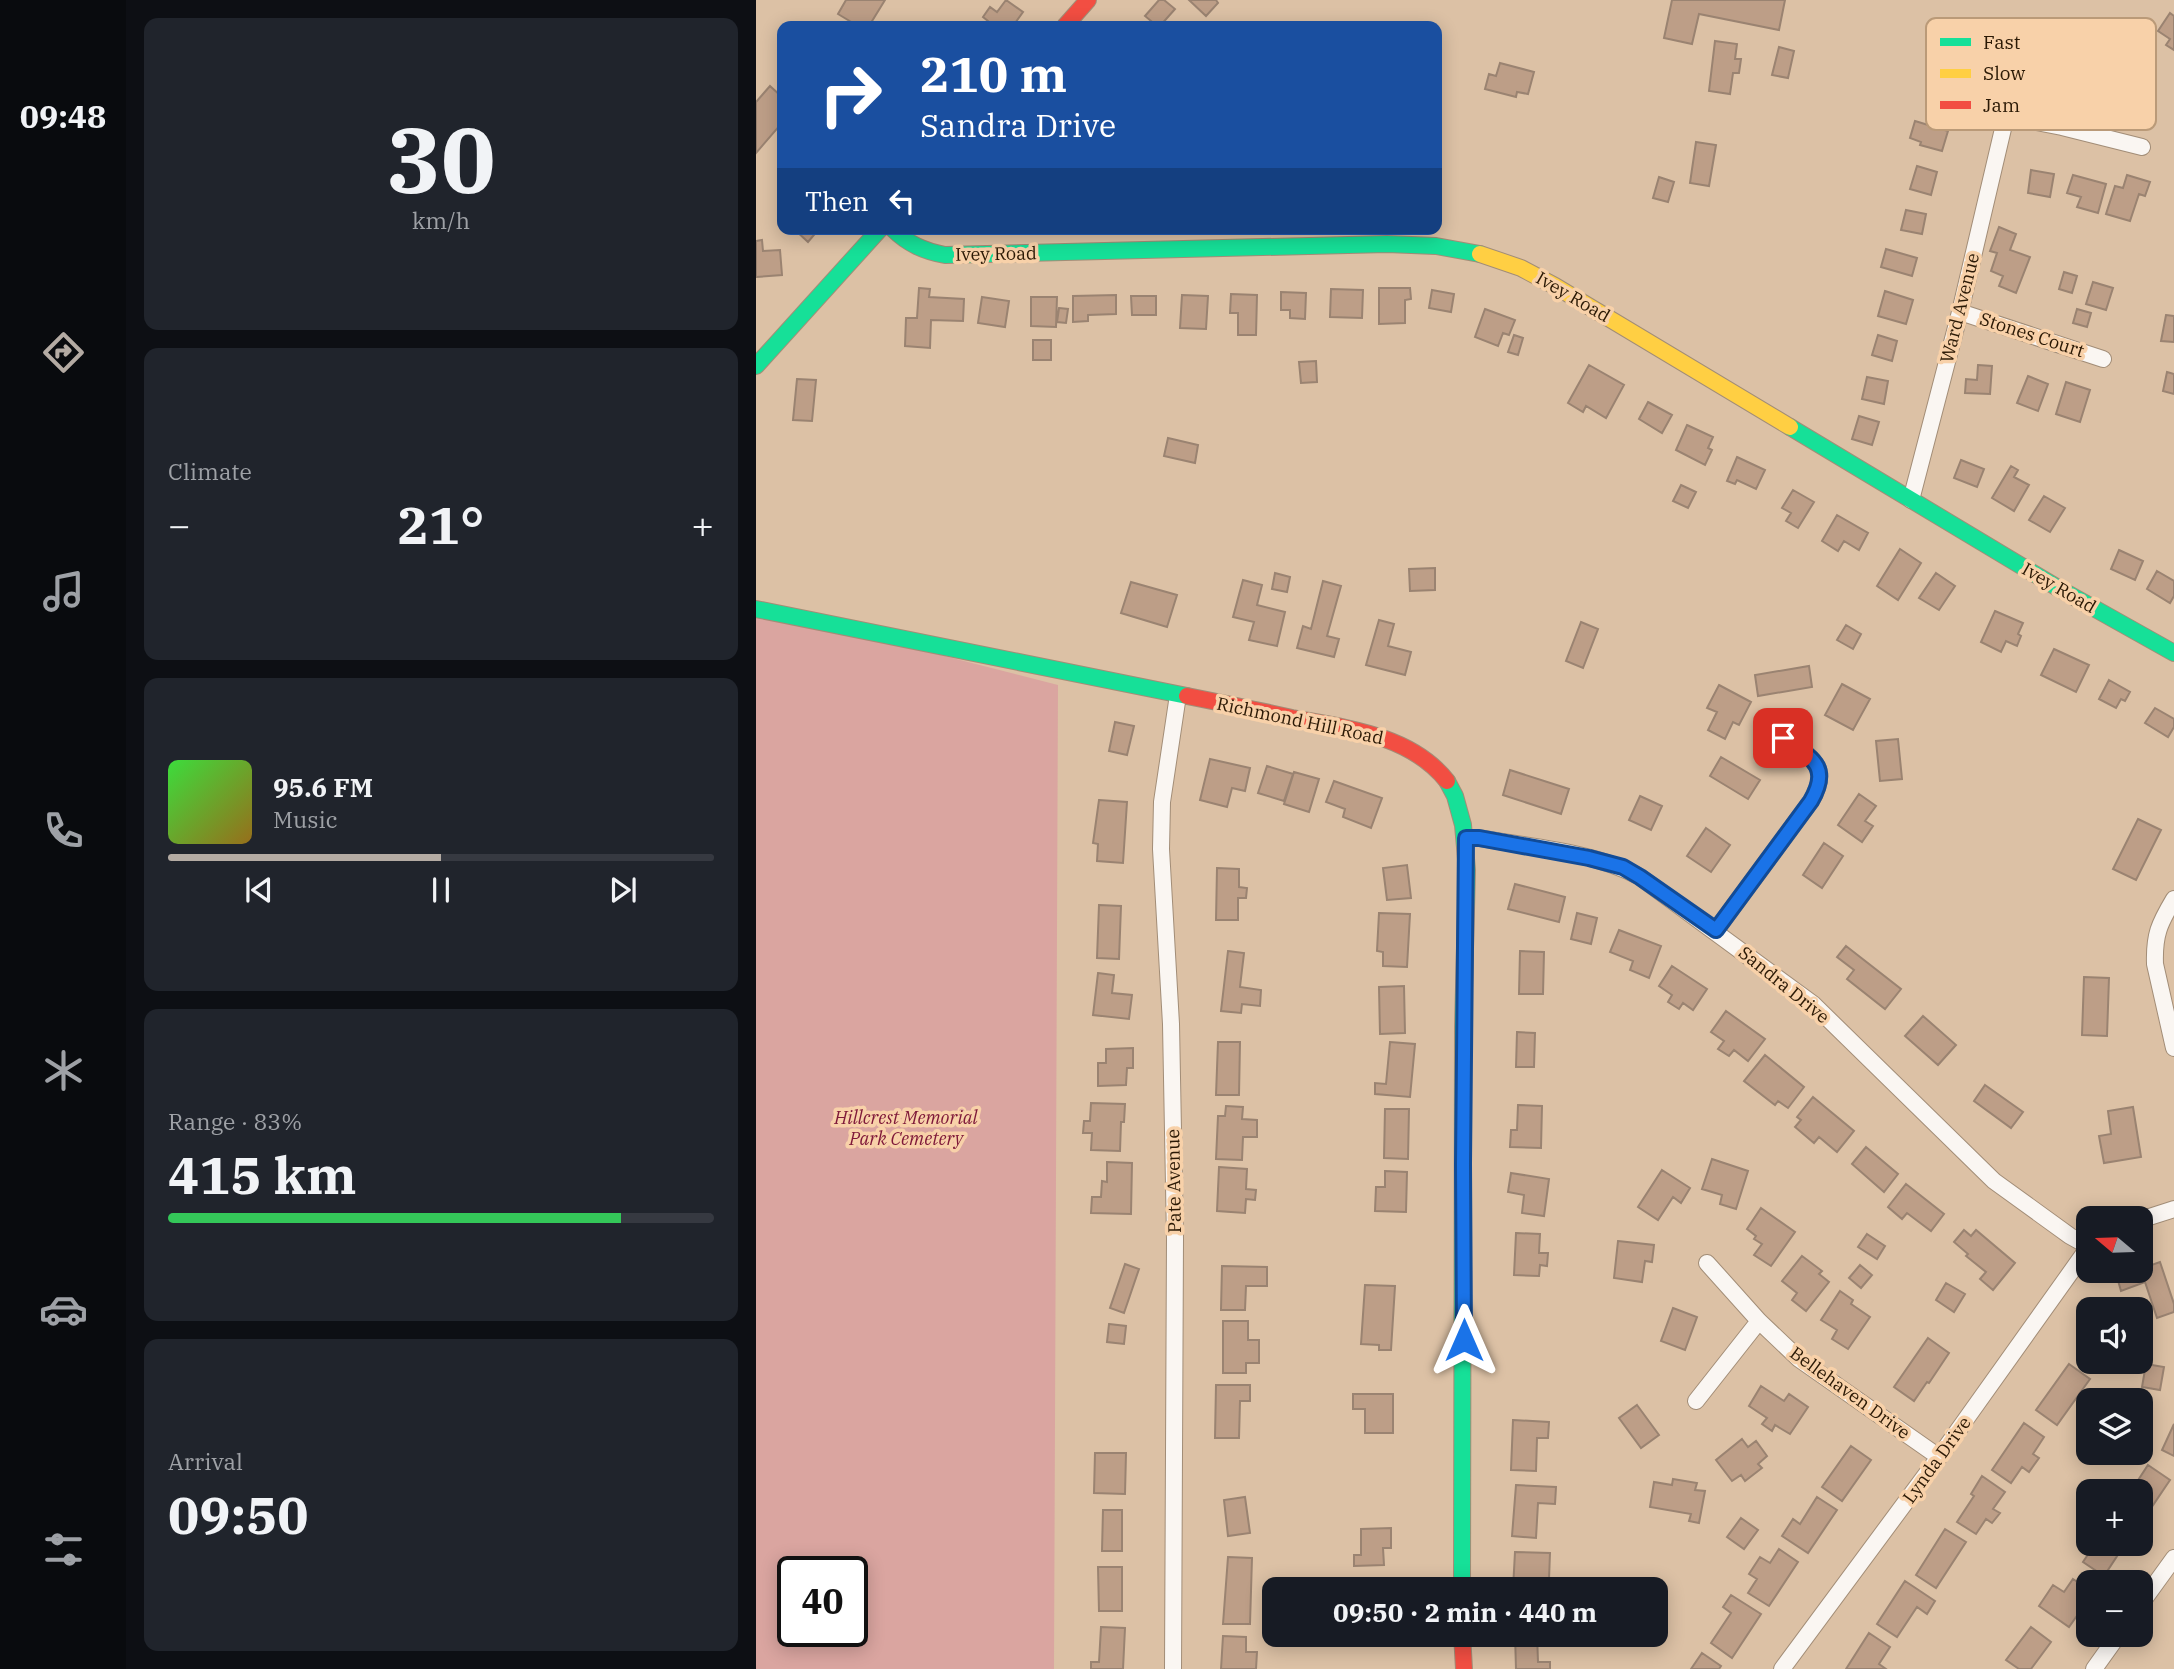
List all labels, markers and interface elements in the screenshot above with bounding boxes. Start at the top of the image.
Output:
legend [1926,18,2156,130]
text: Fast [1983,30,2021,54]
text: 210 m [920,42,1067,105]
icon: right [805,49,896,140]
text: Slow [1983,61,2025,85]
text: Jam [1983,93,2020,117]
text: 09:48 [20,95,106,137]
text: 30 [386,100,496,218]
text: Sandra Drive [920,104,1116,146]
icon: left [883,182,921,220]
text: Then [805,184,869,218]
text: km/h [412,205,470,235]
street label: Ivey Road [955,241,1037,266]
street label: Ward Avenue [1935,250,1984,365]
street label: Ivey Road [1532,266,1615,327]
street label: Stones Court [1977,307,2087,362]
icon: directions [39,328,88,377]
text: Climate [168,456,252,486]
text: 21° [398,491,484,558]
text: − [168,500,191,549]
text: + [691,500,714,549]
street label: Ivey Road [2018,557,2101,618]
icon: music [39,567,88,616]
street label: Richmond Hill Road [1215,692,1386,749]
pin [1753,708,1813,768]
icon: arrive [1764,719,1802,757]
text: 95.6 FM [273,770,373,804]
text: Music [273,804,338,834]
icon: phone [39,806,88,855]
icon: previous [240,871,278,909]
icon: pause [422,871,460,909]
icon: next [604,871,642,909]
street label: Sandra Drive [1734,941,1834,1028]
icon: climate [39,1046,88,1095]
text: Range · 83% [168,1106,302,1136]
park label: Hillcrest Memorial Park Cemetery [833,1106,979,1150]
street label: Pate Avenue [1161,1129,1186,1233]
text: 415 km [168,1141,357,1208]
north arrow [2076,1206,2152,1283]
map controls [2076,1206,2153,1647]
icon: car [39,1285,88,1334]
button: sound [2076,1297,2153,1374]
position arrow [1427,1303,1501,1377]
street label: Bellehaven Drive [1786,1341,1915,1444]
button: layers [2076,1388,2153,1465]
street label: Lynda Drive [1897,1412,1976,1508]
text: Arrival [168,1446,243,1476]
button: + [2076,1479,2153,1556]
text: 09:50 [168,1481,309,1548]
icon: filters [39,1525,88,1574]
speed limit sign: 40 [777,1556,868,1647]
button: − [2076,1570,2153,1647]
text: 09:50 · 2 min · 440 m [1333,1595,1597,1629]

